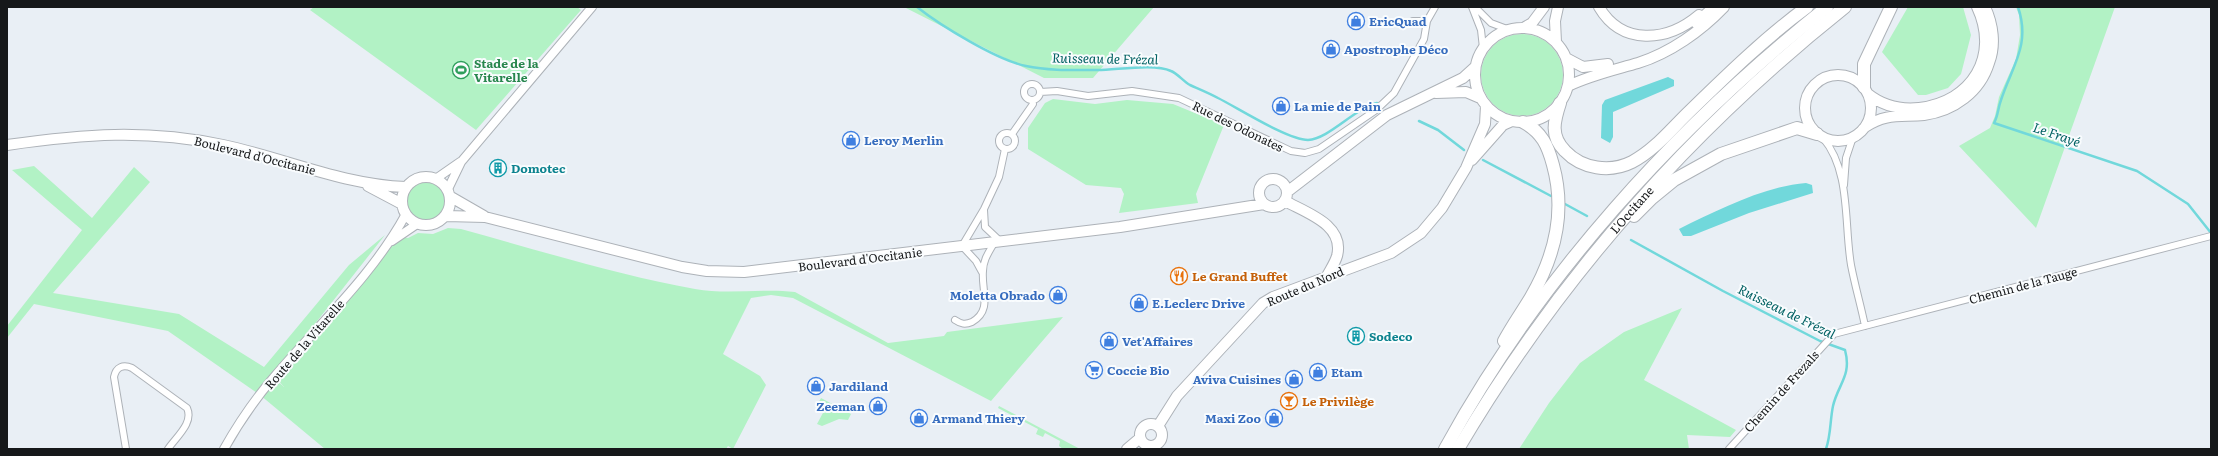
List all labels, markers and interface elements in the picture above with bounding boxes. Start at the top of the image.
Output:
shop icon: EricQuad [1346,11,1366,31]
place label: EricQuad [1369,12,1427,30]
shop icon: Apostrophe Déco [1321,39,1341,59]
place label: Apostrophe Déco [1344,40,1449,58]
water label: Ruisseau de Frézal [1052,48,1159,68]
place label: Stade de la Vitarelle [474,54,539,86]
sports icon: Stade de la Vitarelle [451,60,471,80]
street label: Rue des Odonates [1190,96,1287,156]
shop icon: La mie de Pain [1271,96,1291,116]
place label: La mie de Pain [1294,97,1382,115]
water label: Le Frayé [2031,117,2083,151]
shop icon: Leroy Merlin [841,130,861,150]
street label: Boulevard d'Occitanie [192,131,318,179]
place label: Leroy Merlin [864,131,944,149]
building icon: Domotec [488,158,508,178]
place label: Domotec [511,159,566,177]
street label: L'Occitane [1605,182,1657,237]
street label: Boulevard d'Occitanie [797,242,923,276]
street label: Route du Nord [1264,261,1347,310]
street label: Chemin de la Tauge [1967,262,2079,308]
restaurant icon: Le Grand Buffet [1169,266,1189,286]
place label: Le Grand Buffet [1192,267,1288,285]
water label: Ruisseau de Frézal [1735,279,1839,343]
shop icon: Moletta Obrado [1048,285,1068,305]
place label: Moletta Obrado [950,286,1046,304]
shop icon: E.Leclerc Drive [1129,293,1149,313]
place label: E.Leclerc Drive [1152,294,1245,312]
street label: Route de la Vitarelle [260,295,348,393]
building icon: Sodeco [1346,326,1366,346]
place label: Sodeco [1369,327,1413,345]
shop icon: Vet'Affaires [1099,331,1119,351]
place label: Vet'Affaires [1122,332,1193,350]
street label: Chemin de Frezals [1739,346,1823,436]
supermarket icon: Coccie Bio [1084,360,1104,380]
place label: Coccie Bio [1107,361,1170,379]
shop icon: Etam [1308,362,1328,382]
place label: Etam [1331,363,1363,381]
shop icon: Aviva Cuisines [1284,369,1304,389]
place label: Aviva Cuisines [1193,370,1281,388]
shop icon: Jardiland [806,376,826,396]
place label: Jardiland [829,377,888,395]
bar icon: Le Privilège [1279,391,1299,411]
place label: Le Privilège [1302,392,1374,410]
shop icon: Zeeman [868,396,888,416]
place label: Zeeman [816,397,866,415]
shop icon: Armand Thiery [909,408,929,428]
shop icon: Maxi Zoo [1264,408,1284,428]
place label: Armand Thiery [932,409,1026,427]
place label: Maxi Zoo [1205,409,1261,427]

